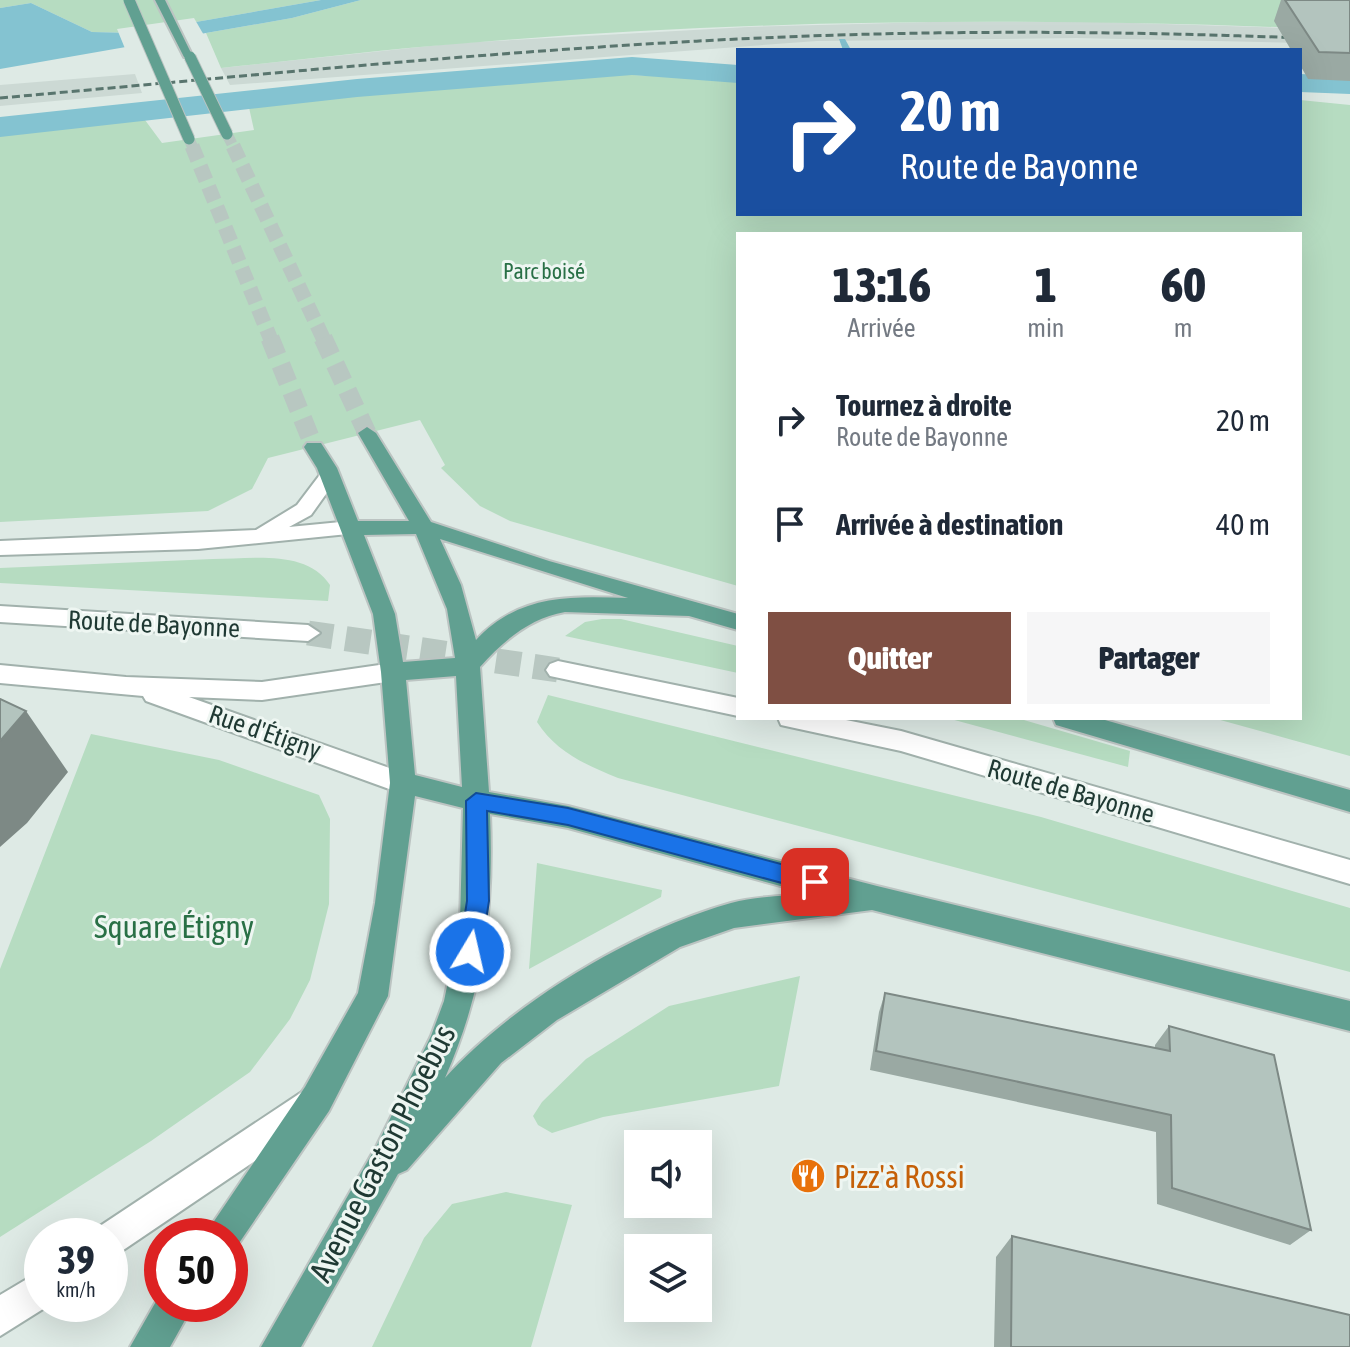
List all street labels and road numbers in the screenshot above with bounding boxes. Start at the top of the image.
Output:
street label: Route de Bayonne [67,605,241,643]
street label: Rue d'Étigny [205,699,325,765]
street label: Route de Bayonne [984,753,1158,829]
street label: Avenue Gaston Phoebus [301,1019,463,1287]

